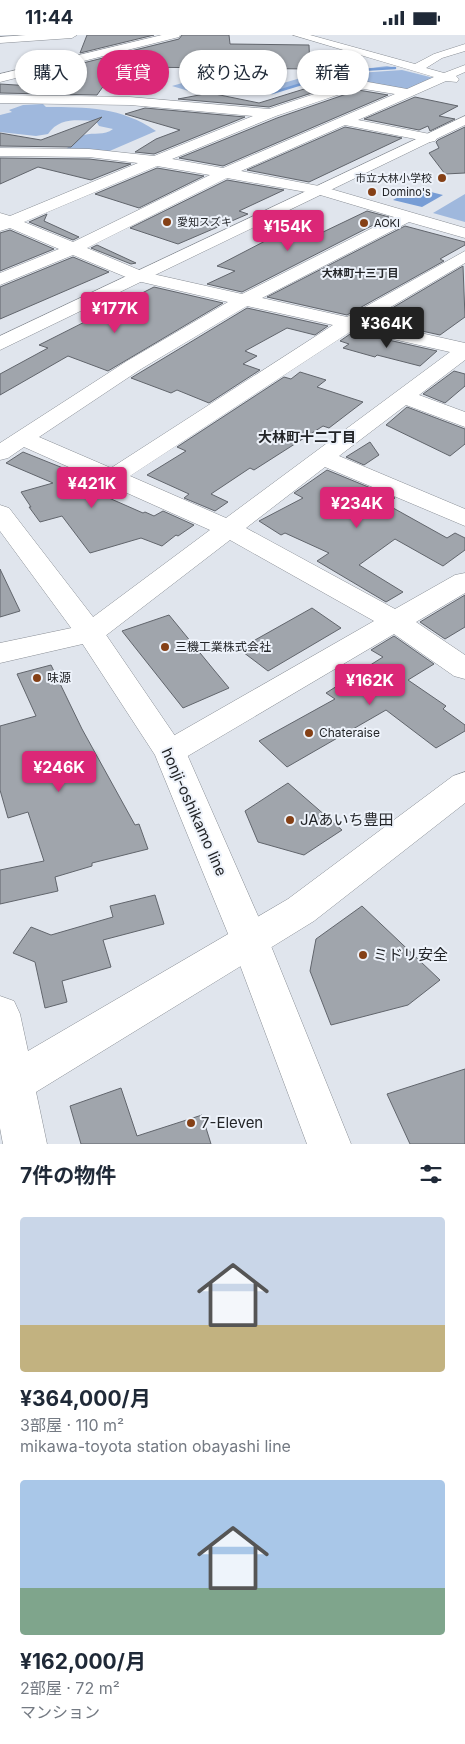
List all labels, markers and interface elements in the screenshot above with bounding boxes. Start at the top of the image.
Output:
text: 11:44 [25,6,73,29]
chip: 購入 [15,50,87,95]
chip: 賃貸 [97,50,169,95]
chip: 絞り込み [179,50,287,95]
chip: 新着 [297,50,369,95]
place label: 市立大林小学校 [355,171,432,185]
marker: 市立大林小学校 [436,172,448,184]
place label: Domino's [382,185,431,199]
marker: Domino's [366,186,378,198]
pin: ¥154K [253,209,323,252]
place label: 愛知スズキ [177,215,232,229]
marker: 愛知スズキ [161,216,173,228]
text: ¥154K [264,216,312,236]
place label: AOKI [374,216,400,230]
marker: AOKI [358,217,370,229]
district label: 大林町十三丁目 [322,266,399,280]
pin: ¥177K [80,291,150,334]
text: ¥177K [92,298,138,318]
pin: ¥364K [352,307,422,349]
text: ¥364K [361,313,413,333]
district label: 大林町十二丁目 [258,428,356,445]
pin: ¥421K [57,467,127,509]
text: ¥421K [68,473,116,493]
pin: ¥234K [322,487,392,529]
text: ¥234K [331,493,383,513]
place label: 三機工業株式会社 [175,639,271,654]
marker: 三機工業株式会社 [159,641,171,653]
pin: ¥162K [335,663,405,706]
place label: 味源 [47,670,71,685]
text: ¥162K [346,670,394,690]
marker: 味源 [31,672,43,684]
place label: Chateraise [319,725,380,740]
marker: Chateraise [303,727,315,739]
street label: honji-oshikamo line [158,745,231,879]
pin: ¥246K [24,751,94,793]
text: ¥246K [33,757,85,777]
place label: JAあいち豊田 [300,810,394,829]
marker: JAあいち豊田 [284,814,296,826]
place label: ミドリ安全 [373,945,448,964]
marker: ミドリ安全 [357,949,369,961]
place label: 7-Eleven [201,1113,263,1132]
marker: 7-Eleven [185,1117,197,1129]
icon: filters [417,1160,445,1188]
text: 7件の物件 [20,1163,116,1188]
icon: home [188,1250,278,1340]
text: ¥364,000/月 [20,1386,151,1411]
text: 3部屋 · 110 m² [20,1415,124,1435]
text: mikawa-toyota station obayashi line [20,1436,291,1456]
icon: home [188,1513,278,1603]
text: ¥162,000/月 [20,1649,146,1674]
text: 2部屋 · 72 m² [20,1678,120,1698]
text: マンション [20,1702,100,1722]

